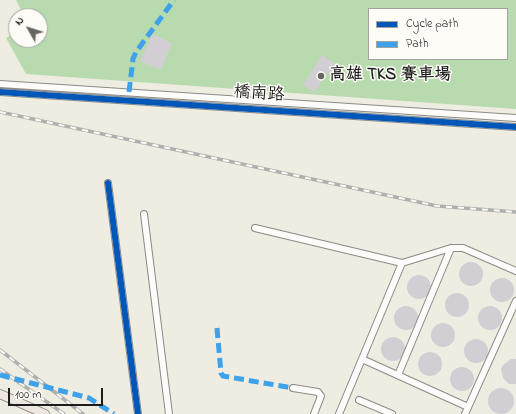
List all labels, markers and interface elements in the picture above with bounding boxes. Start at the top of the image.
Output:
north arrow [8,8,48,48]
legend [368,8,508,60]
text: N [11,13,28,29]
text: Cycle path [406,15,458,33]
text: Path [406,35,428,53]
place label: 高雄 TKS 賽車場 [329,66,451,86]
marker: 高雄 TKS 賽車場 [316,71,326,81]
street label: 橋南路 [233,83,285,107]
scale bar [10,380,105,406]
text: 100 m [15,386,42,404]

